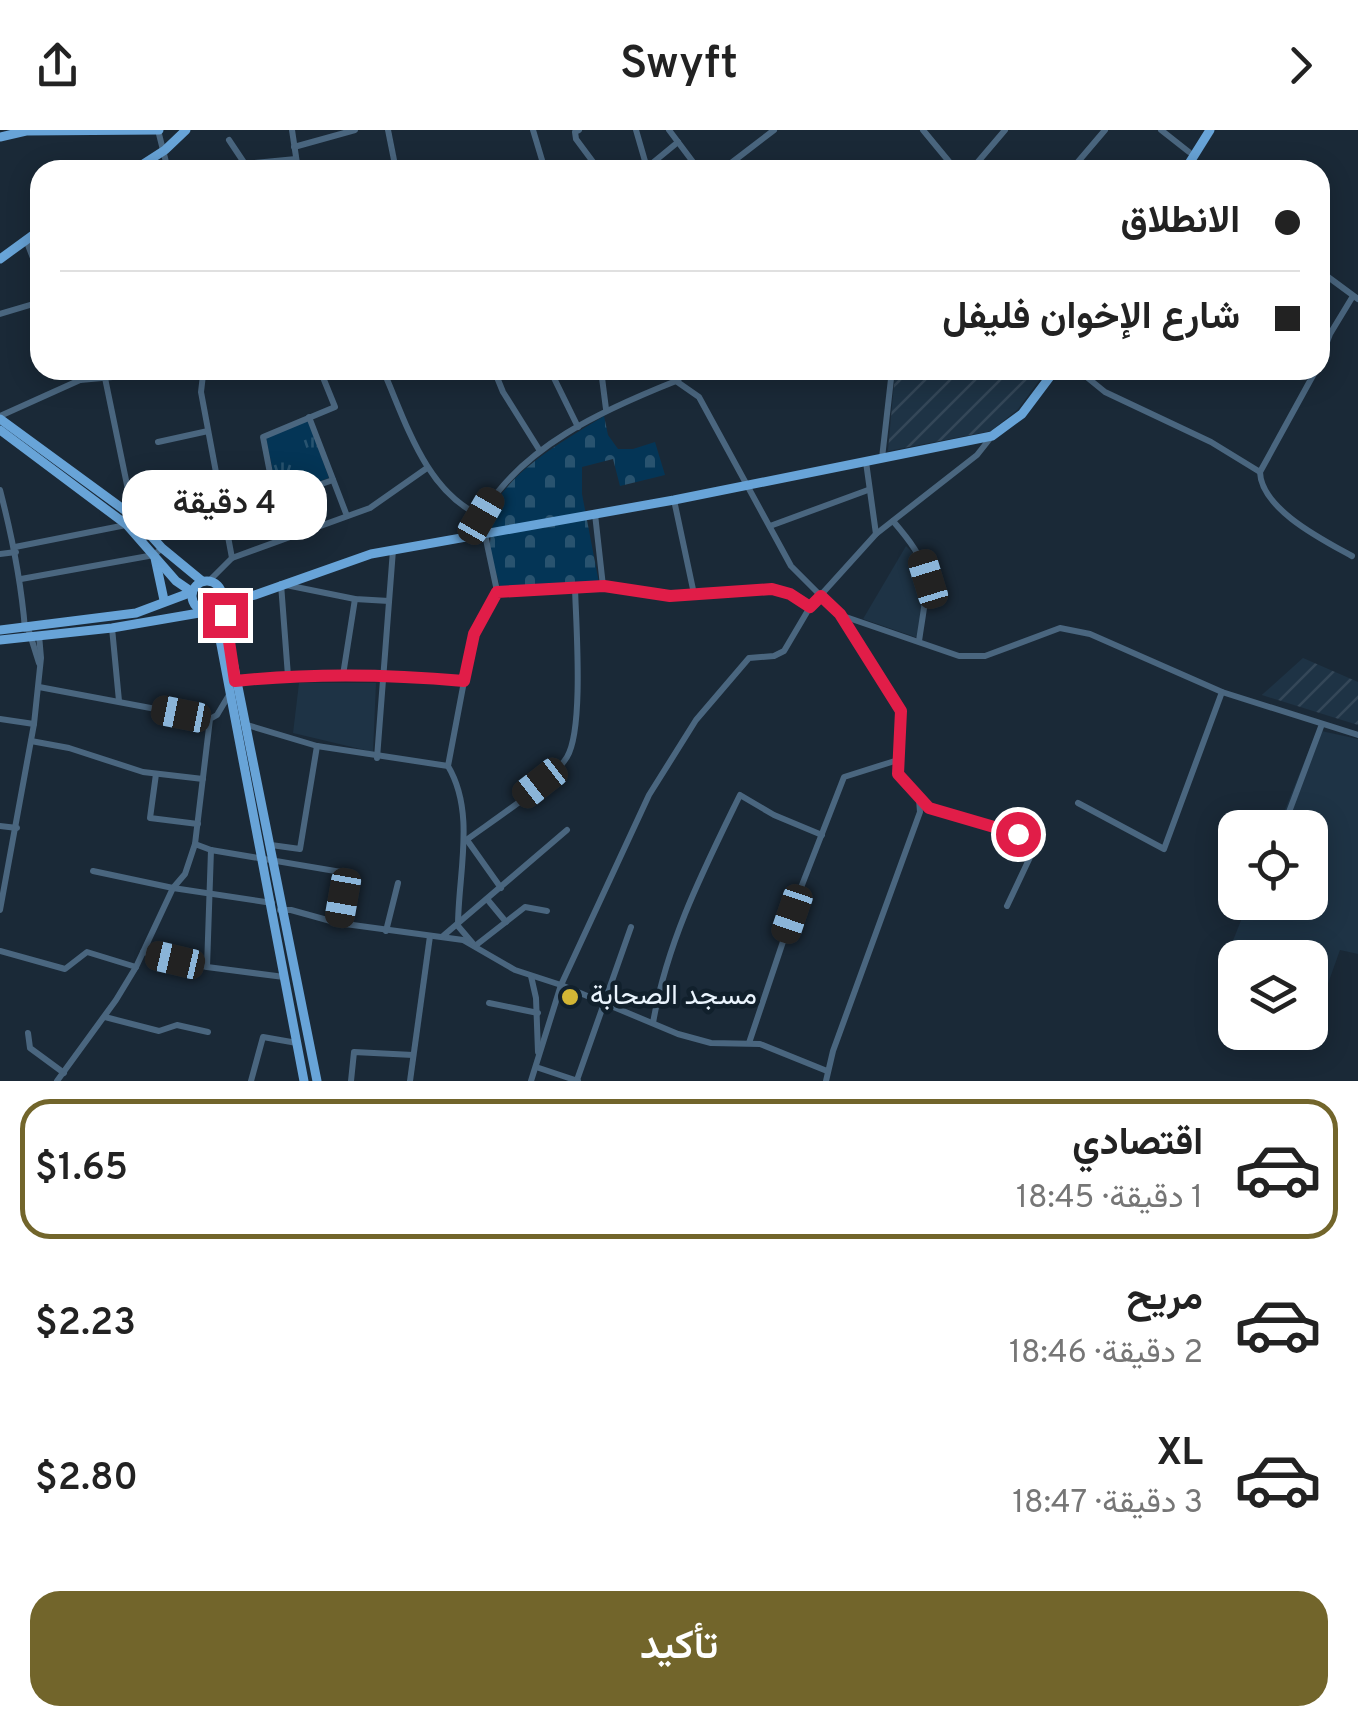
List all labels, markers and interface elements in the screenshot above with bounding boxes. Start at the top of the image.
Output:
text: Swyft [620,37,738,94]
icon: share [30,38,85,93]
icon: forward [1273,38,1328,93]
text: الانطلاق [1121,198,1240,247]
text: شارع الإخوان فليفل [942,294,1240,343]
callout: 4 دقيقة [122,470,328,540]
car [453,483,509,549]
text: 4 دقيقة [173,485,276,525]
car [905,546,951,612]
route end [203,593,248,638]
car [149,694,213,734]
car [507,753,573,813]
map controls [1218,810,1328,1050]
button: locate [1218,810,1328,920]
route start [996,812,1041,857]
car [323,866,363,930]
car [768,881,816,947]
car [142,939,208,981]
button: layers [1218,940,1328,1050]
place label: مسجد الصحابة [590,979,757,1015]
marker: مسجد الصحابة [559,986,581,1008]
text: اقتصادي [1072,1120,1203,1169]
icon: car [1233,1124,1323,1214]
text: $1.65 [35,1145,128,1194]
text: 1 دقيقة · 18:45 [1016,1179,1203,1219]
text: مريح [1127,1275,1203,1324]
icon: car [1233,1279,1323,1369]
text: $2.23 [35,1300,136,1349]
text: 2 دقيقة · 18:46 [1009,1334,1203,1374]
text: XL [1156,1430,1203,1479]
icon: car [1233,1434,1323,1524]
text: $2.80 [35,1455,138,1504]
text: 3 دقيقة · 18:47 [1012,1484,1203,1524]
button: تأكيد [30,1591,1328,1706]

